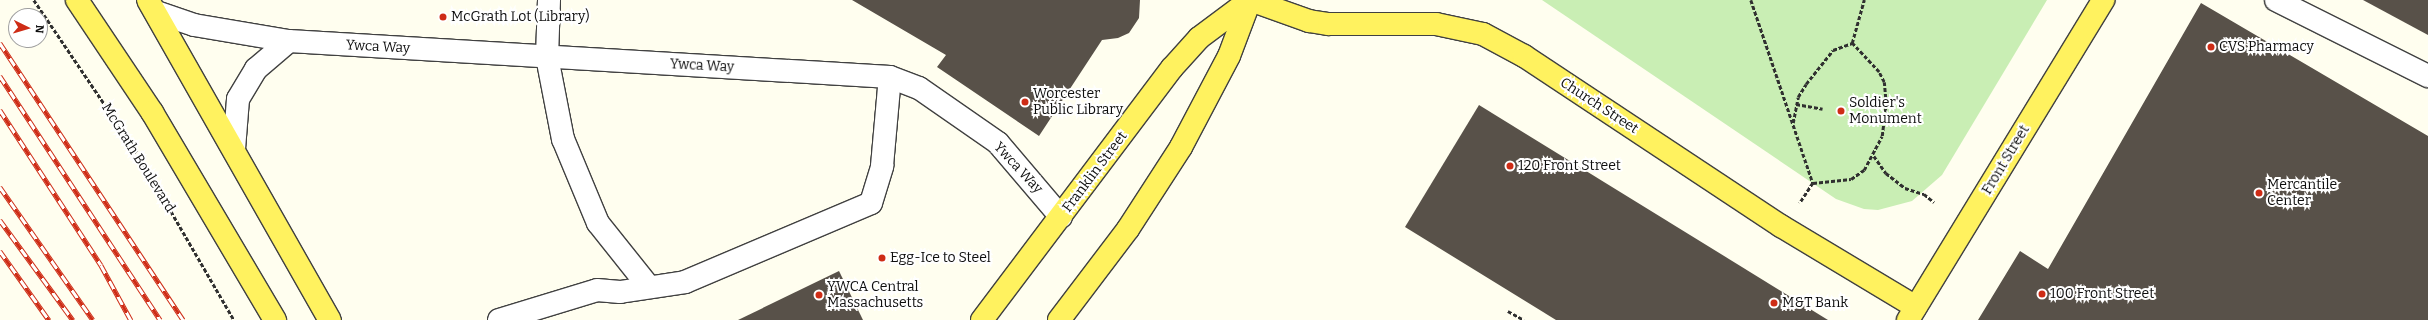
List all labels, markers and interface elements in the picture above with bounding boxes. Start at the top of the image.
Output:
north arrow [8,8,48,48]
place label: McGrath Lot (Library) [451,9,590,25]
marker: McGrath Lot (Library) [438,12,448,22]
text: N [33,24,46,34]
street label: Ywca Way [345,37,411,57]
place label: CVS Pharmacy [2219,39,2314,55]
marker: CVS Pharmacy [2206,42,2216,52]
street label: Ywca Way [669,56,735,76]
street label: Church Street [1557,74,1641,138]
place label: Worcester Public Library [1033,86,1123,118]
place label: Soldier's Monument [1849,95,1922,128]
marker: Worcester Public Library [1020,97,1030,107]
street label: McGrath Boulevard [98,100,178,216]
marker: Soldier's Monument [1836,106,1846,116]
street label: Front Street [1979,122,2033,198]
street label: Franklin Street [1059,128,1131,216]
street label: Ywca Way [990,139,1046,197]
place label: 120 Front Street [1518,158,1621,174]
marker: 120 Front Street [1505,161,1515,171]
place label: Mercantile Center [2267,177,2337,210]
marker: Mercantile Center [2254,188,2264,198]
place label: Egg-Ice to Steel [890,250,991,266]
marker: Egg-Ice to Steel [877,253,887,263]
place label: YWCA Central Massachusetts [827,279,923,312]
place label: 100 Front Street [2050,286,2154,302]
marker: 100 Front Street [2037,289,2047,299]
marker: YWCA Central Massachusetts [814,290,824,300]
place label: M&T Bank [1782,295,1848,311]
marker: M&T Bank [1769,298,1779,308]

